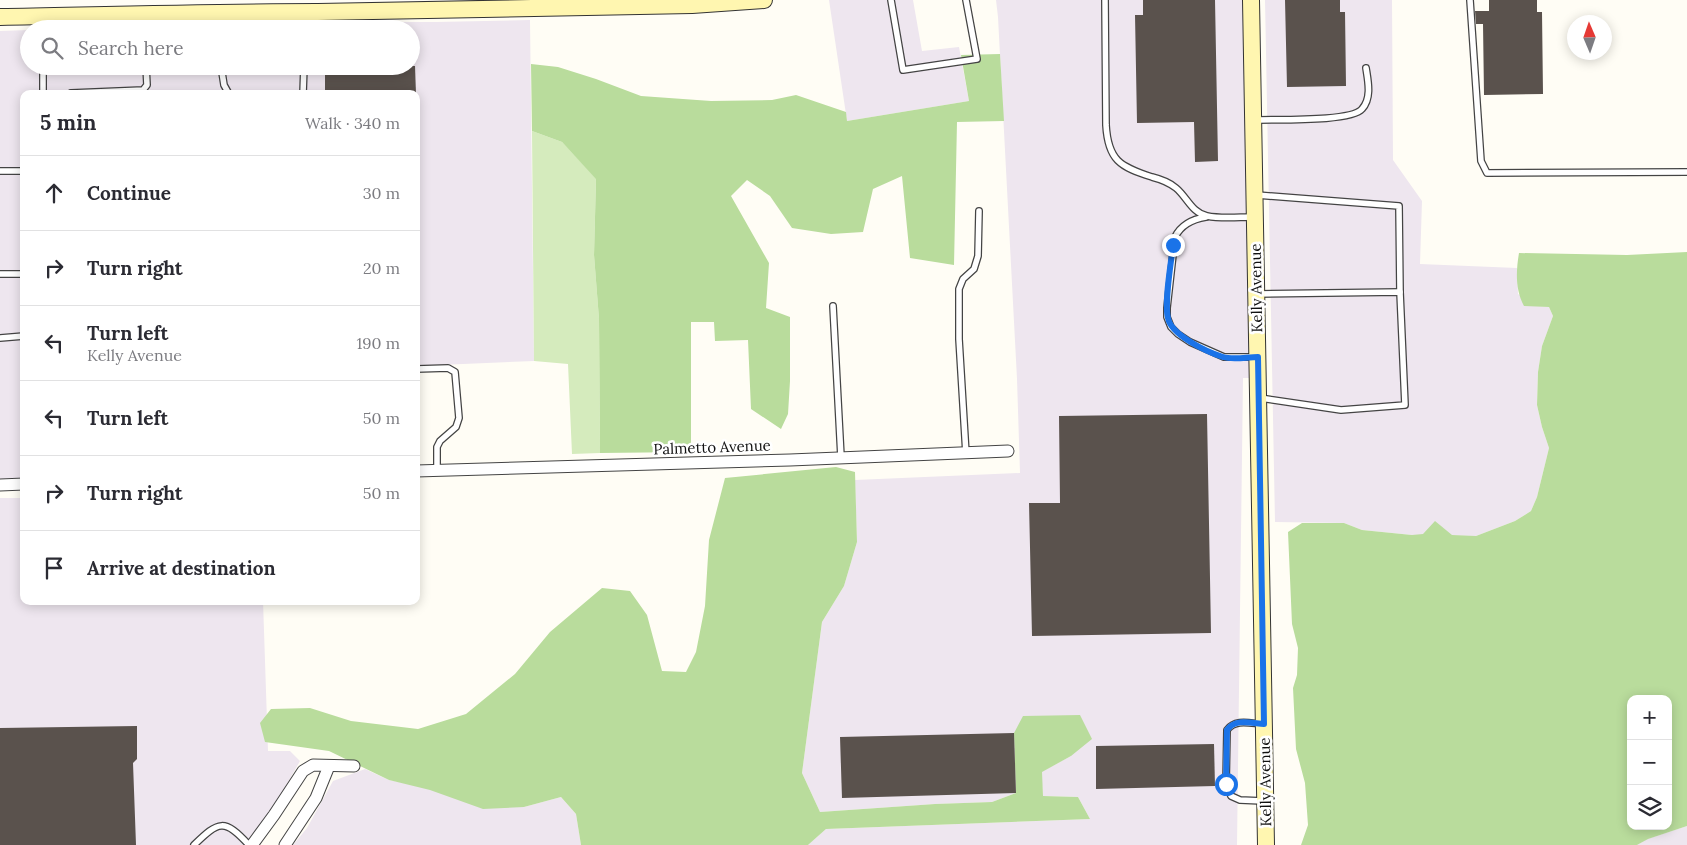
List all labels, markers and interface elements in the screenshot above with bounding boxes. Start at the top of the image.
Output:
north arrow [1567,15,1612,60]
search box [20,20,420,75]
icon: search [38,34,66,62]
text: Search here [78,36,184,60]
text: 5 min [40,109,96,136]
text: Walk · 340 m [305,113,400,133]
icon: ahead [40,179,68,207]
text: Continue [87,181,171,205]
text: 30 m [363,183,400,203]
route end [1162,234,1185,257]
street label: Kelly Avenue [1246,243,1266,333]
icon: right [40,254,68,282]
text: Turn right [87,256,183,280]
text: 20 m [363,258,400,278]
text: Turn left [87,321,168,345]
icon: left [40,329,68,357]
text: 190 m [356,333,400,353]
text: Kelly Avenue [87,345,182,365]
icon: left [40,404,68,432]
text: Turn left [87,406,168,430]
text: 50 m [363,408,400,428]
street label: Palmetto Avenue [653,435,771,459]
icon: right [40,479,68,507]
text: Turn right [87,481,183,505]
text: 50 m [363,483,400,503]
icon: arrive [40,554,68,582]
text: Arrive at destination [87,556,276,580]
map controls [1627,695,1672,830]
button: + [1627,695,1672,740]
street label: Kelly Avenue [1255,737,1275,827]
button: − [1627,740,1672,785]
route start [1215,773,1238,796]
button: layers [1627,785,1672,830]

